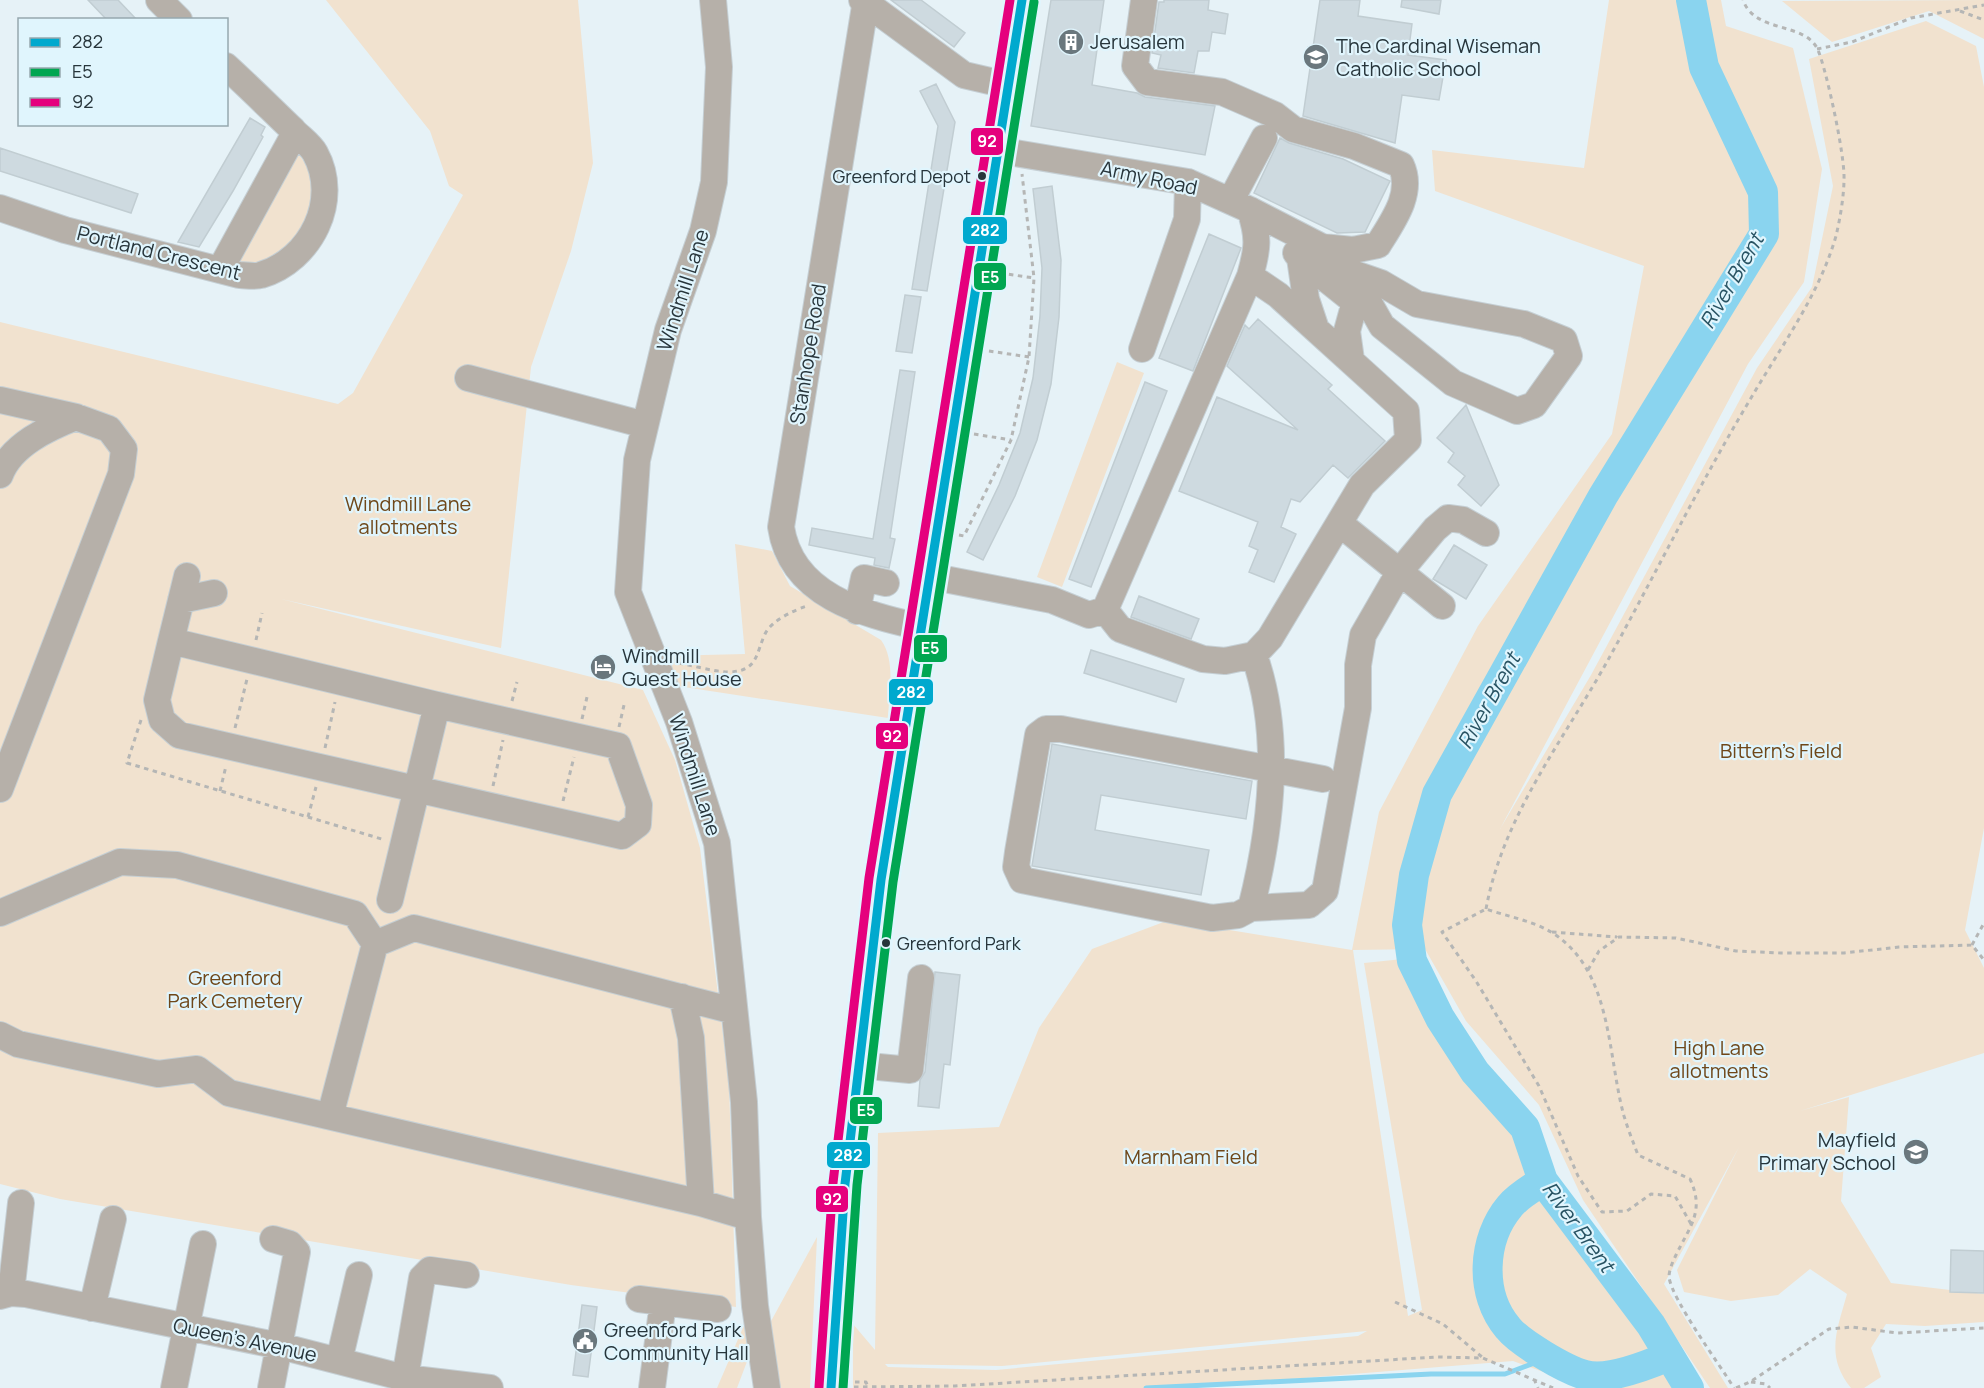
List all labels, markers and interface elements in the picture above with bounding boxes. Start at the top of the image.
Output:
legend [18,18,228,126]
building icon: Jerusalem [1056,27,1086,57]
place label: Jerusalem [1090,28,1185,55]
text: 282 [72,29,103,53]
place label: The Cardinal Wiseman Catholic School [1336,32,1541,82]
school or university icon: The Cardinal Wiseman Catholic School [1301,42,1331,72]
text: E5 [72,59,93,83]
text: 92 [72,89,93,113]
line badge: 92 [970,127,1004,156]
text: 92 [977,130,997,152]
street label: Army Road [1098,154,1200,201]
place label: Greenford Depot [832,164,971,188]
marker: Greenford Depot [976,170,988,182]
line badge: 282 [962,216,1008,245]
street label: Portland Crescent [74,219,244,286]
text: 282 [971,219,999,241]
street label: Windmill Lane [650,226,715,354]
water label: River Brent [1693,226,1771,333]
line badge: E5 [973,262,1007,291]
text: E5 [981,266,999,288]
street label: Stanhope Road [783,282,832,426]
park label: Windmill Lane allotments [345,490,471,540]
line badge: E5 [913,634,948,663]
text: E5 [921,637,939,659]
place label: Windmill Guest House [622,642,742,692]
water label: River Brent [1450,645,1527,753]
hotel icon: Windmill Guest House [588,652,618,682]
line badge: 282 [888,678,934,706]
text: 282 [897,681,925,703]
street label: Windmill Lane [663,711,728,839]
line badge: 92 [875,722,909,750]
text: 92 [882,725,902,747]
park label: Bittern's Field [1720,737,1842,764]
place label: Greenford Park [897,931,1022,955]
marker: Greenford Park [880,937,892,949]
park label: Greenford Park Cemetery [167,964,303,1014]
park label: High Lane allotments [1670,1034,1768,1084]
line badge: E5 [849,1096,883,1125]
text: E5 [857,1099,875,1121]
place label: Mayfield Primary School [1759,1126,1896,1176]
school or university icon: Mayfield Primary School [1901,1137,1931,1167]
line badge: 282 [826,1141,871,1169]
park label: Marnham Field [1124,1143,1258,1170]
text: 282 [834,1144,862,1166]
water label: River Brent [1536,1176,1623,1279]
line badge: 92 [815,1185,849,1213]
text: 92 [822,1188,842,1210]
street label: Queen's Avenue [171,1311,319,1368]
place label: Greenford Park Community Hall [604,1316,749,1366]
public building icon: Greenford Park Community Hall [570,1326,600,1356]

